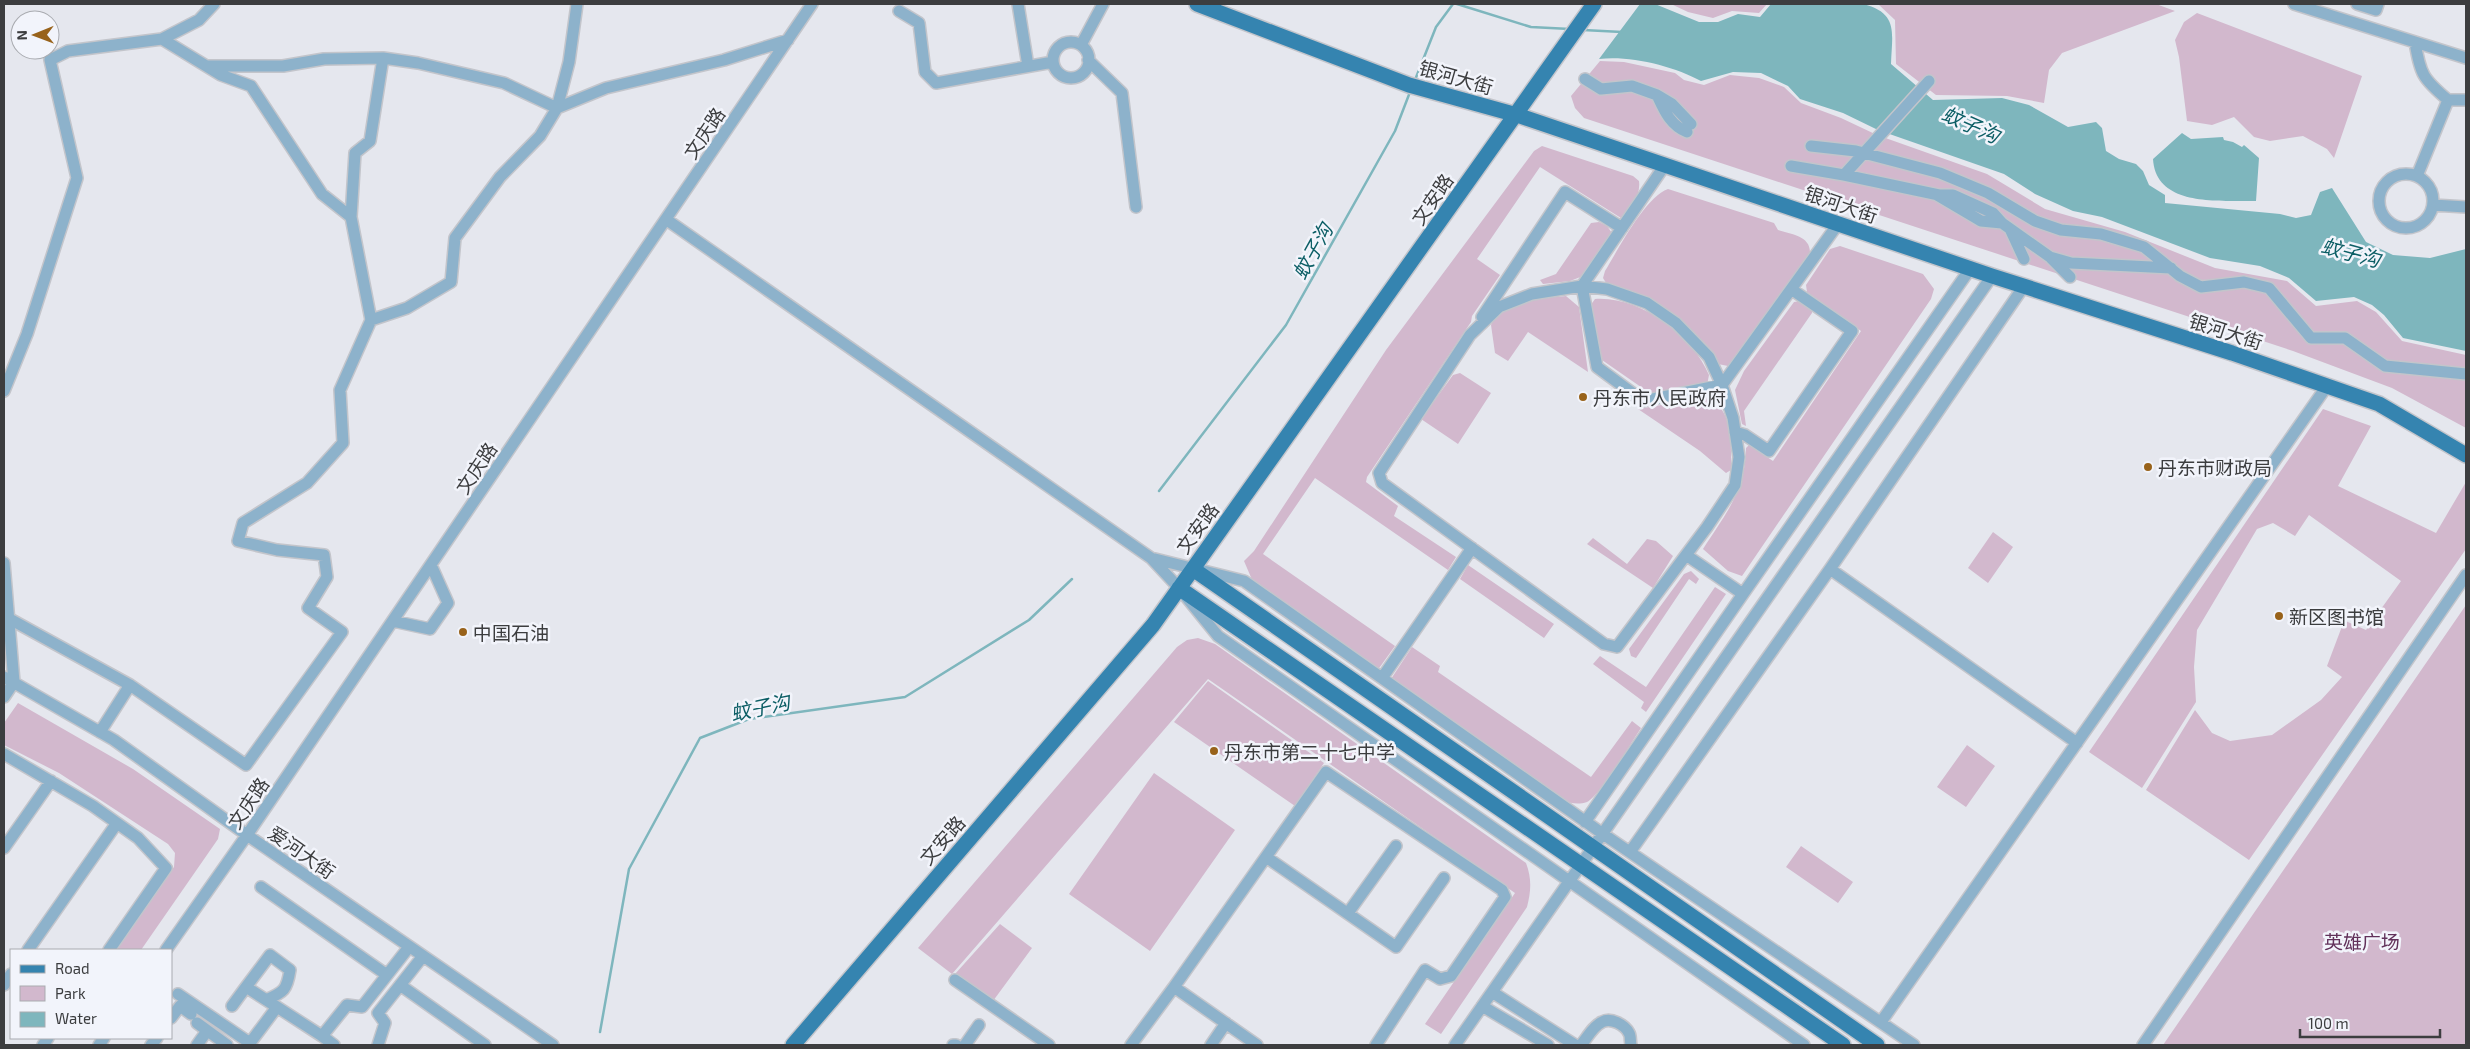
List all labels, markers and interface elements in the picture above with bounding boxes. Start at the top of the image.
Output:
north arrow [10,10,60,60]
text: N [13,30,30,40]
street label: 银河大街 [1416,55,1496,99]
water label: 蚊子沟 [1939,101,2005,148]
street label: 文庆路 [679,103,729,163]
street label: 文安路 [1406,169,1458,229]
street label: 银河大街 [1801,181,1881,227]
water label: 蚊子沟 [1287,217,1338,283]
water label: 蚊子沟 [2319,233,2385,272]
street label: 银河大街 [2186,308,2266,354]
place label: 丹东市人民政府 [1593,386,1726,409]
marker: 丹东市人民政府 [1577,391,1589,403]
street label: 文庆路 [451,438,501,498]
place label: 丹东市财政局 [2158,456,2272,479]
marker: 丹东市财政局 [2142,461,2154,473]
street label: 文安路 [1171,498,1223,558]
place label: 新区图书馆 [2289,605,2384,628]
marker: 新区图书馆 [2273,610,2285,622]
place label: 中国石油 [473,621,549,644]
marker: 中国石油 [457,626,469,638]
water label: 蚊子沟 [728,689,794,725]
place label: 丹东市第二十七中学 [1224,740,1395,763]
marker: 丹东市第二十七中学 [1208,745,1220,757]
street label: 文庆路 [223,773,273,833]
street label: 文安路 [915,811,969,869]
street label: 爱河大街 [264,821,340,883]
park label: 英雄广场 [2324,930,2400,953]
legend [10,949,172,1039]
text: Road [55,959,90,977]
text: Park [55,984,86,1002]
scale bar [2300,1006,2440,1038]
text: Water [55,1009,97,1027]
text: 100 m [2308,1014,2349,1032]

